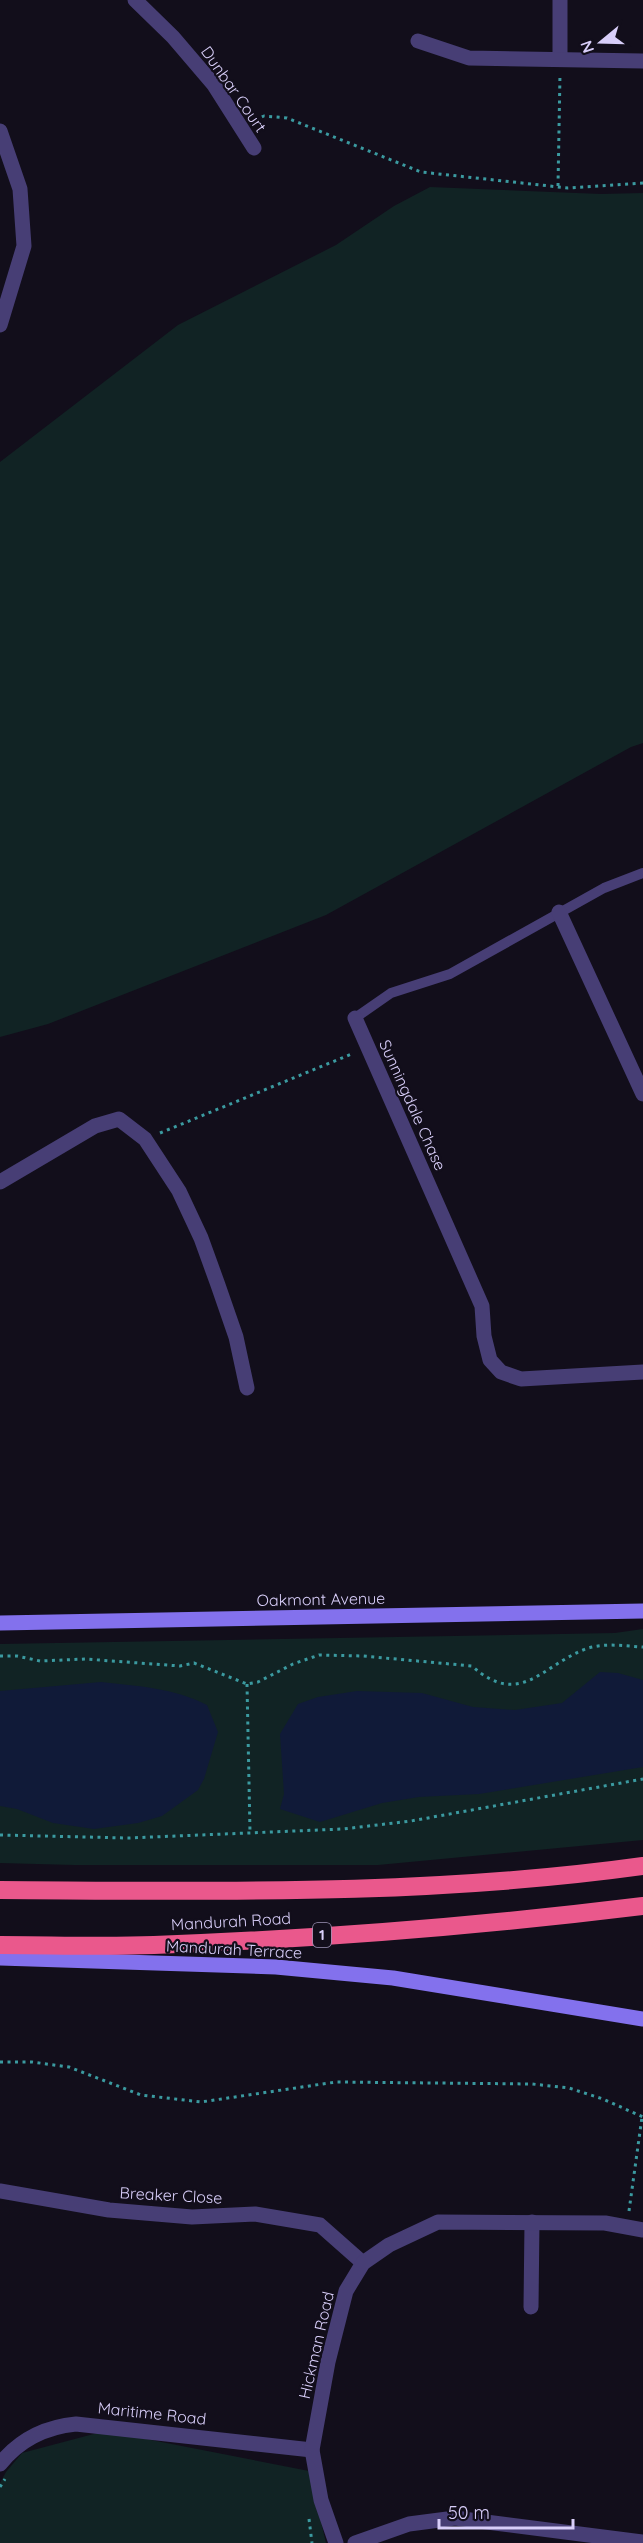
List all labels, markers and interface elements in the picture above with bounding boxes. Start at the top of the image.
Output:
north arrow [571,12,631,72]
text: N [575,38,598,56]
street label: Dunbar Court [197,42,271,136]
street label: Sunningdale Chase [375,1037,451,1173]
street label: Oakmont Avenue [257,1588,385,1610]
street label: Mandurah Road [171,1908,291,1934]
road number: 1 [313,1923,331,1947]
street label: Mandurah Terrace [165,1935,303,1963]
street label: Breaker Close [119,2182,223,2208]
street label: Hickman Road [294,2289,338,2401]
street label: Maritime Road [97,2397,207,2429]
scale bar [439,2492,572,2530]
text: 50 m [448,2501,490,2524]

